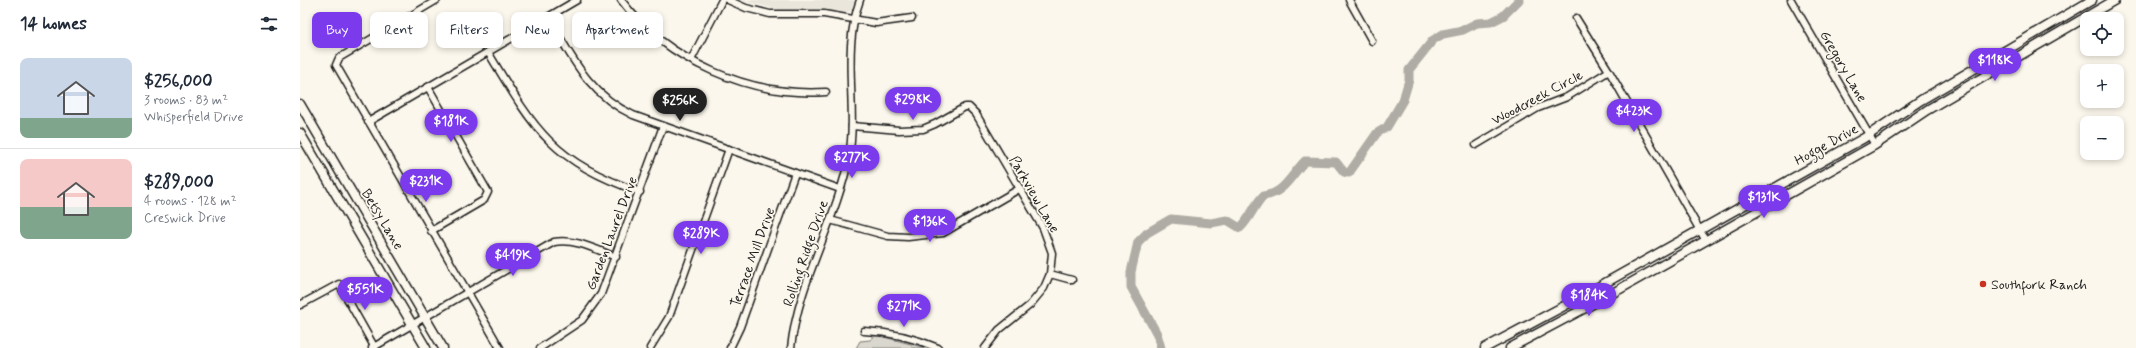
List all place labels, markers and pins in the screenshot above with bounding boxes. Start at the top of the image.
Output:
pin: $118K [1967,48,2023,82]
pin: $298K [885,87,941,121]
pin: $256K [652,88,708,122]
pin: $423K [1606,99,1662,133]
pin: $181K [423,109,479,143]
pin: $277K [824,145,880,179]
pin: $231K [398,169,454,203]
pin: $131K [1736,185,1792,219]
pin: $136K [902,209,958,243]
pin: $289K [673,221,729,255]
pin: $419K [485,243,541,277]
place label: Southfork Ranch [1991,276,2087,296]
pin: $551K [337,277,393,311]
marker: Southfork Ranch [1978,279,1988,289]
pin: $184K [1561,283,1617,317]
pin: $271K [876,294,932,328]

